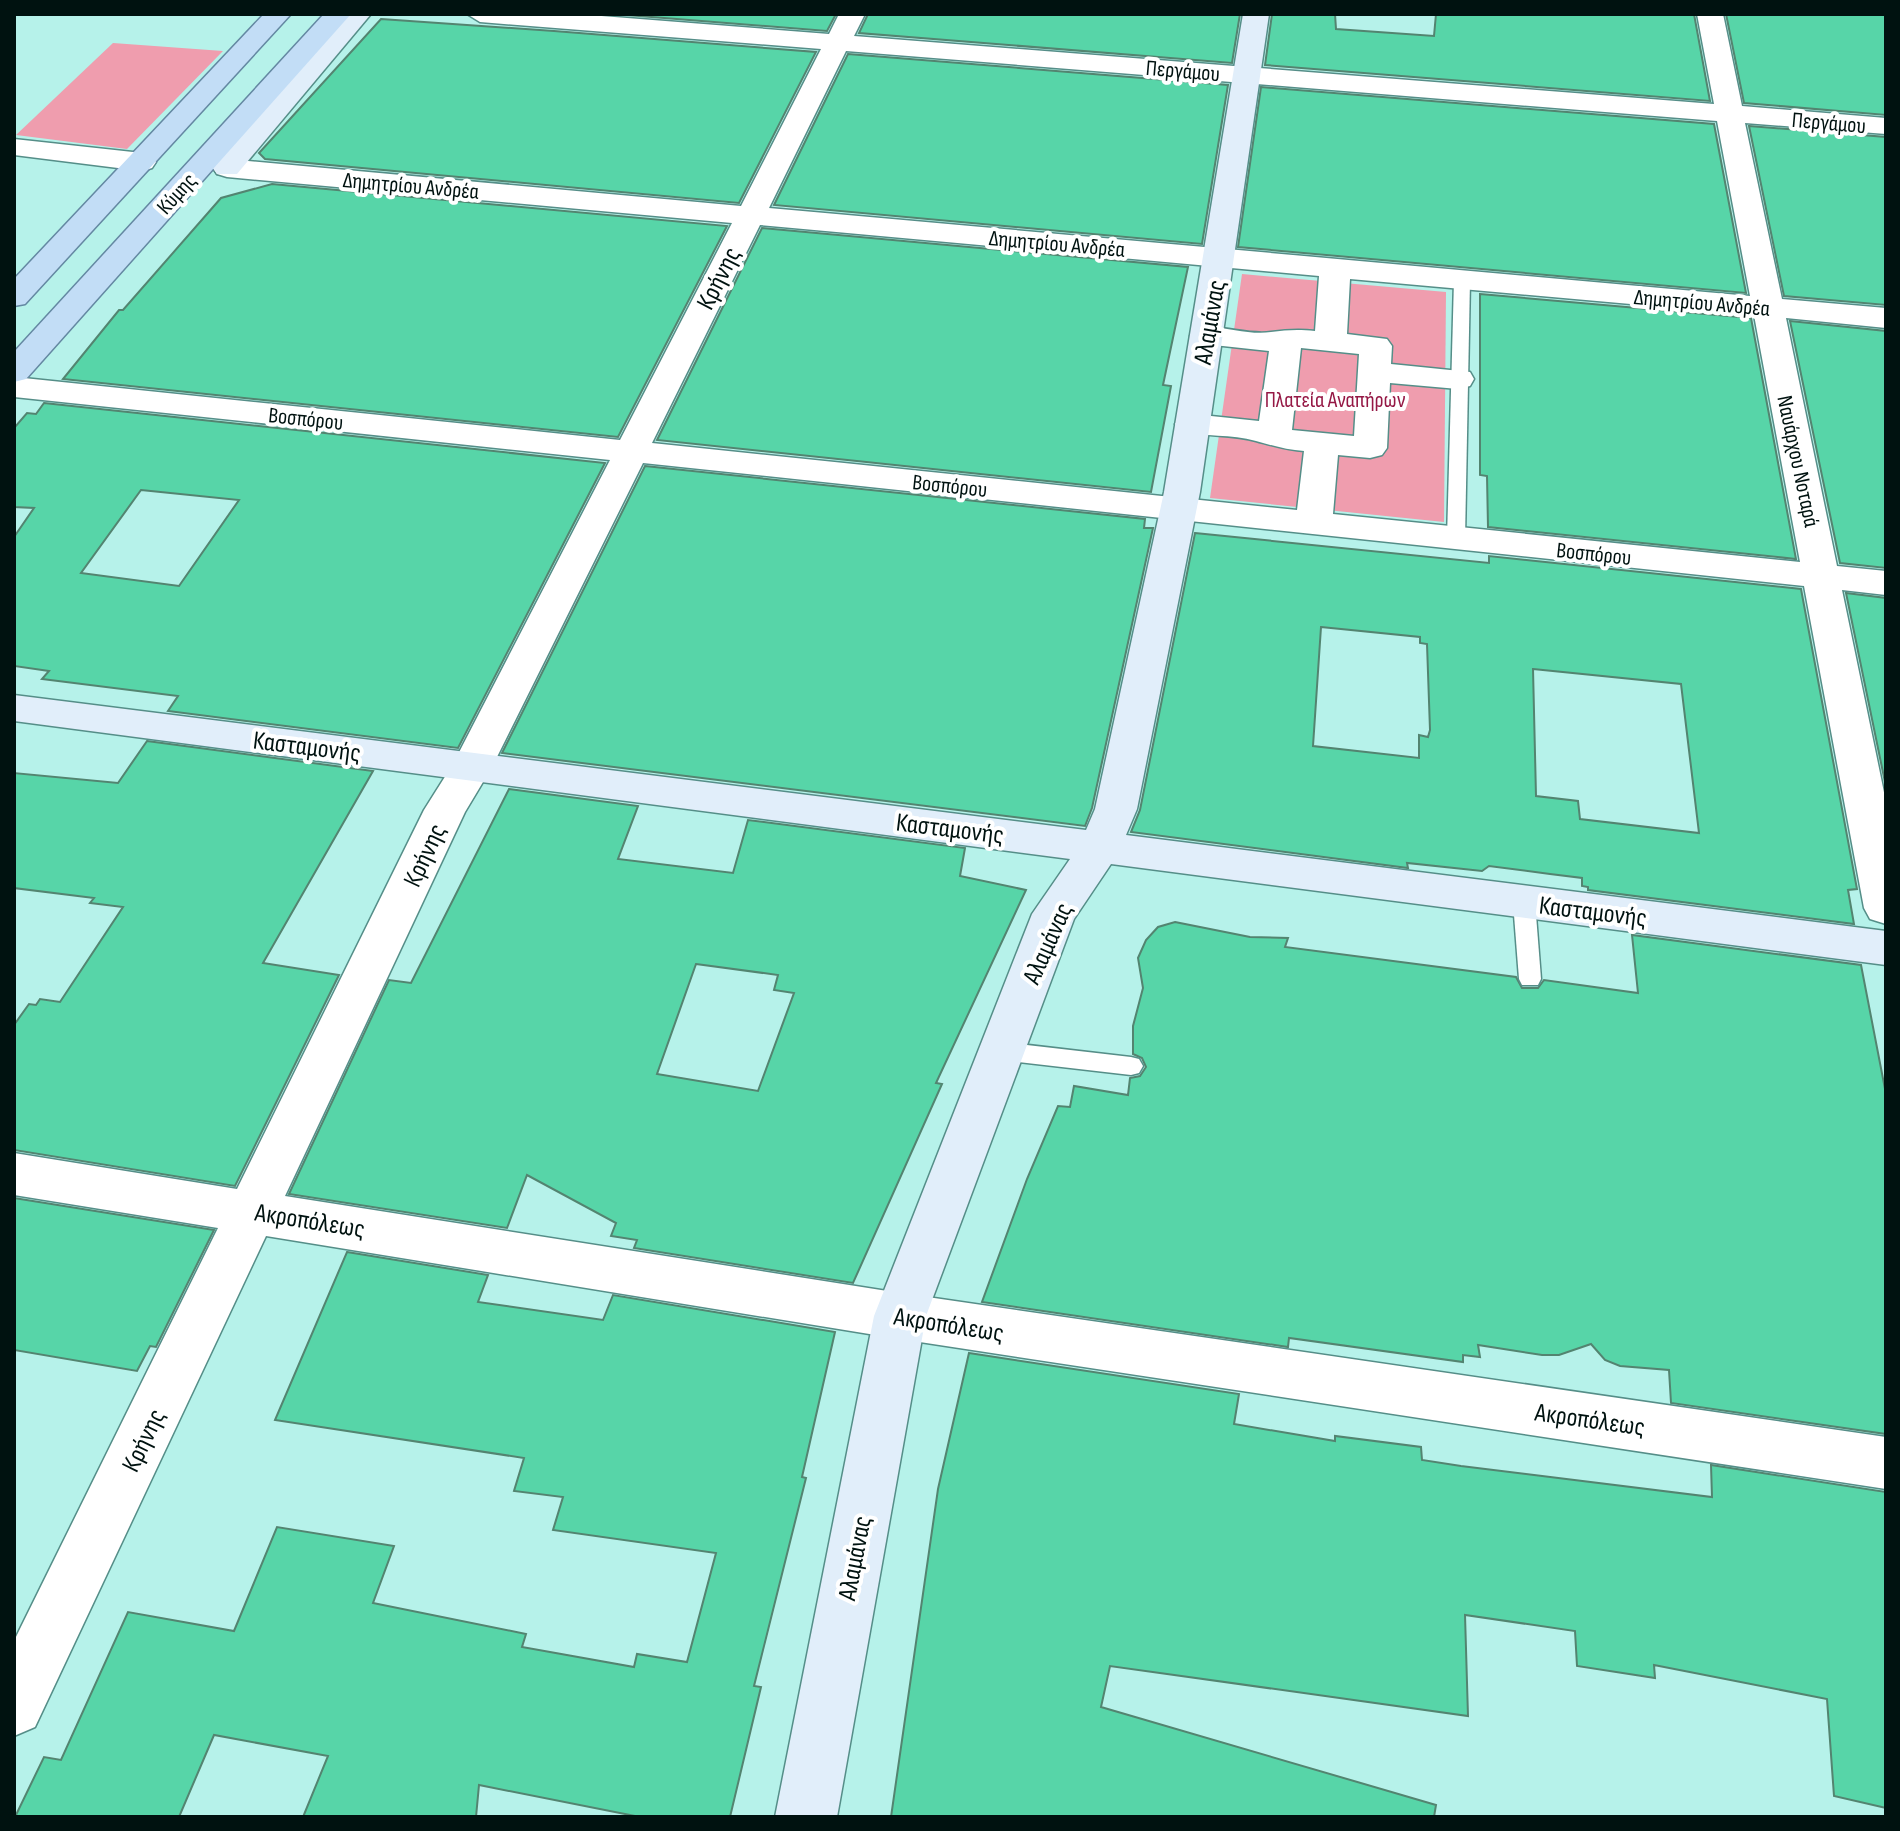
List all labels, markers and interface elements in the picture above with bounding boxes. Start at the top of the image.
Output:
street label: Περγάμου [1145,55,1221,88]
street label: Περγάμου [1791,107,1867,140]
street label: Δημητρίου Ανδρέα [342,167,481,206]
street label: Κύμης [152,168,203,220]
street label: Δημητρίου Ανδρέα [988,225,1127,264]
street label: Κρήνης [691,242,748,315]
street label: Αλαμάνας [1188,278,1233,368]
street label: Δημητρίου Ανδρέα [1633,284,1772,323]
park label: Πλατεία Αναπήρων [1265,387,1406,414]
street label: Ναυάρχου Νοταρά [1770,393,1825,530]
street label: Βοσπόρου [267,402,345,437]
street label: Βοσπόρου [911,469,989,504]
street label: Βοσπόρου [1555,537,1633,572]
street label: Κασταμονής [251,726,362,769]
street label: Κασταμονής [894,808,1005,851]
street label: Κρήνης [397,819,453,892]
street label: Κασταμονής [1537,891,1648,934]
street label: Αλαμάνας [1016,898,1080,990]
street label: Ακροπόλεως [252,1197,367,1245]
street label: Ακροπόλεως [891,1301,1006,1349]
street label: Ακροπόλεως [1532,1397,1647,1444]
street label: Κρήνης [116,1404,173,1477]
street label: Αλαμάνας [832,1513,879,1604]

